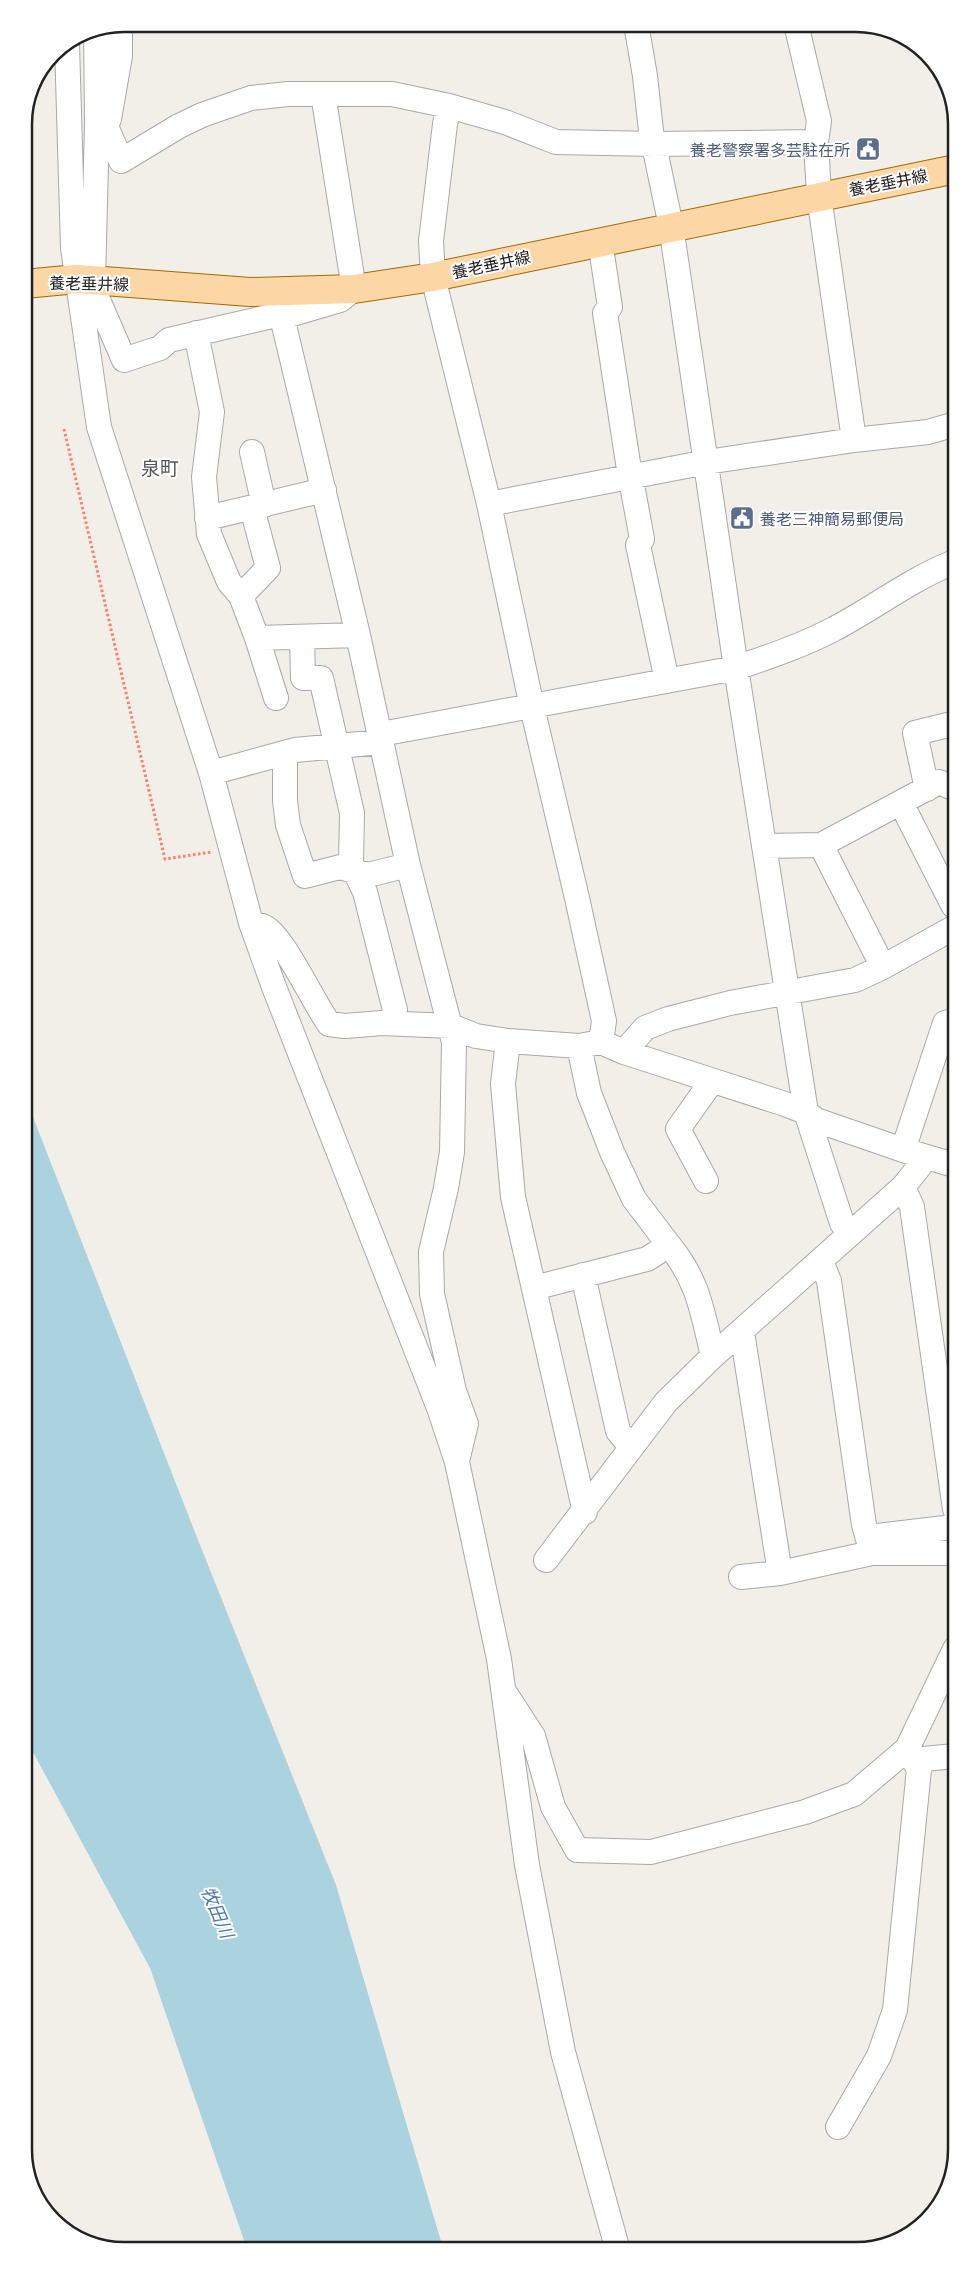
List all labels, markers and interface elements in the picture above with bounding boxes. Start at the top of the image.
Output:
public building icon: 養老警察署多芸駐在所 [855,136,881,162]
place label: 養老警察署多芸駐在所 [690,140,850,159]
street label: 養老垂井線 [847,165,929,199]
street label: 養老垂井線 [450,246,532,282]
street label: 養老垂井線 [49,273,129,293]
district label: 泉町 [141,456,179,479]
public building icon: 養老三神簡易郵便局 [729,505,755,531]
place label: 養老三神簡易郵便局 [760,509,904,528]
water label: 牧田川 [197,1883,239,1943]

